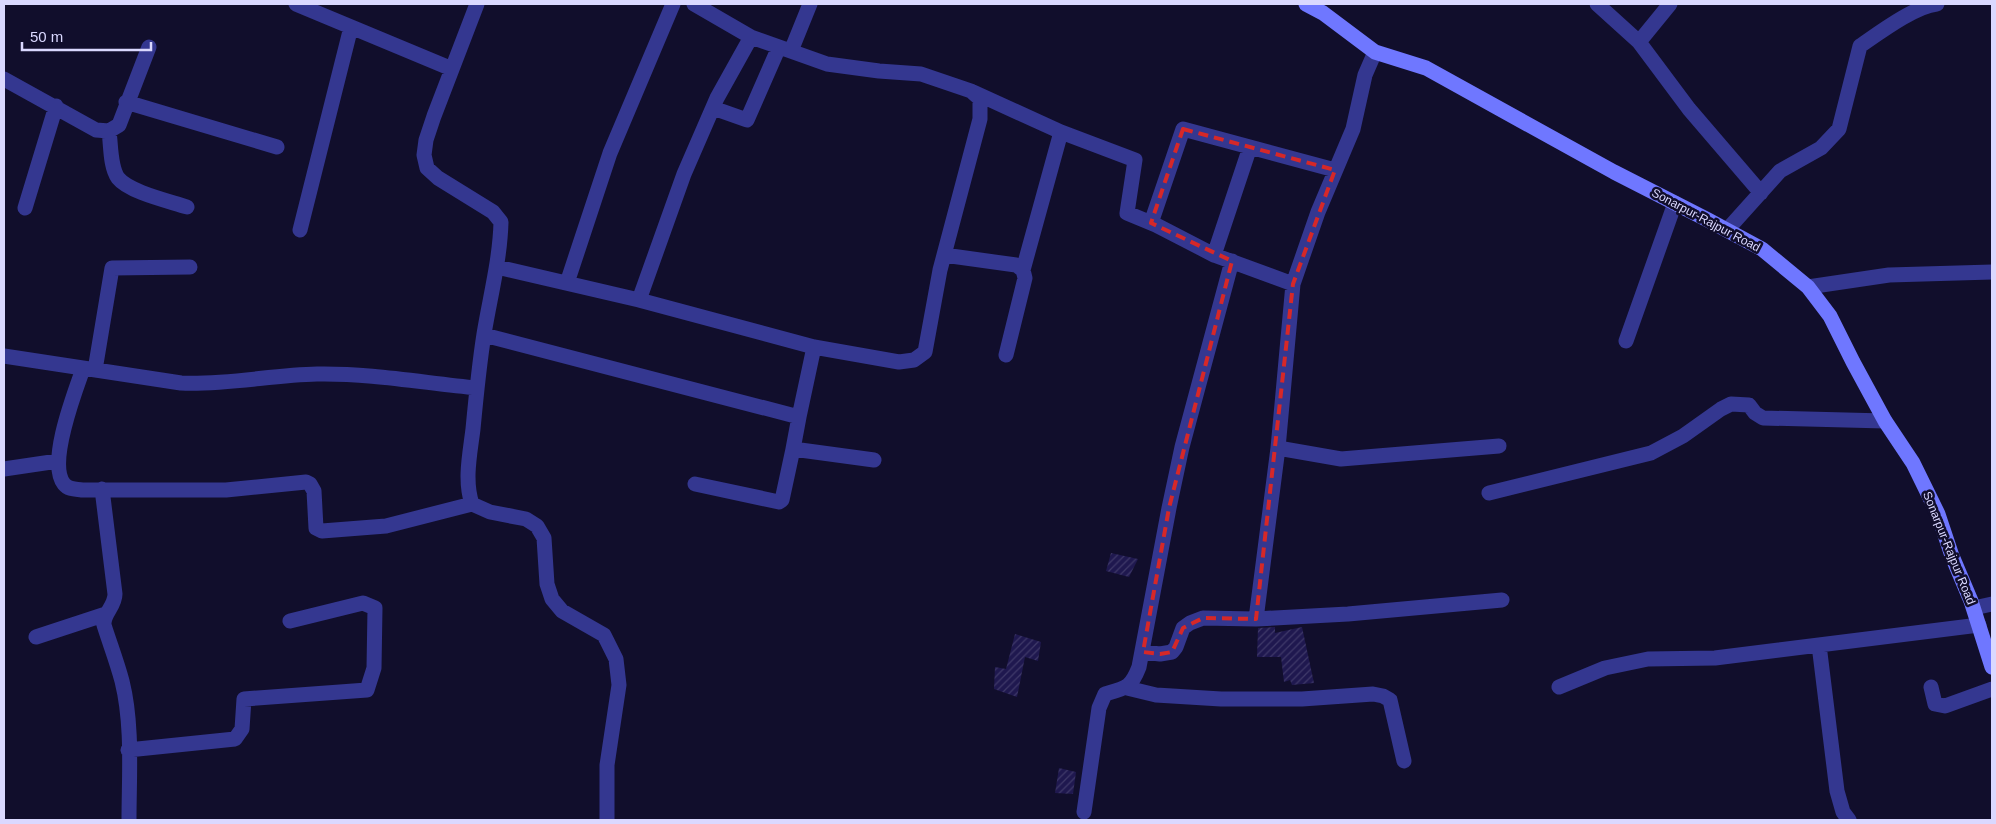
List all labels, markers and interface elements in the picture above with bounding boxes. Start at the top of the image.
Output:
scale bar [22,20,151,52]
text: 50 m [30,28,63,45]
street label: Sonarpur-Rajpur Road [1649,185,1763,255]
street label: Sonarpur-Rajpur Road [1920,489,1978,607]

